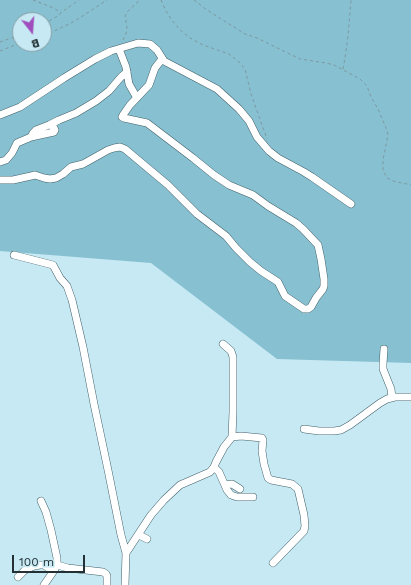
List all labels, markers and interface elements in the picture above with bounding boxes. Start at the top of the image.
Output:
north arrow [12,12,52,52]
text: B [30,36,41,50]
scale bar [14,547,87,573]
text: 100 m [19,555,54,569]

